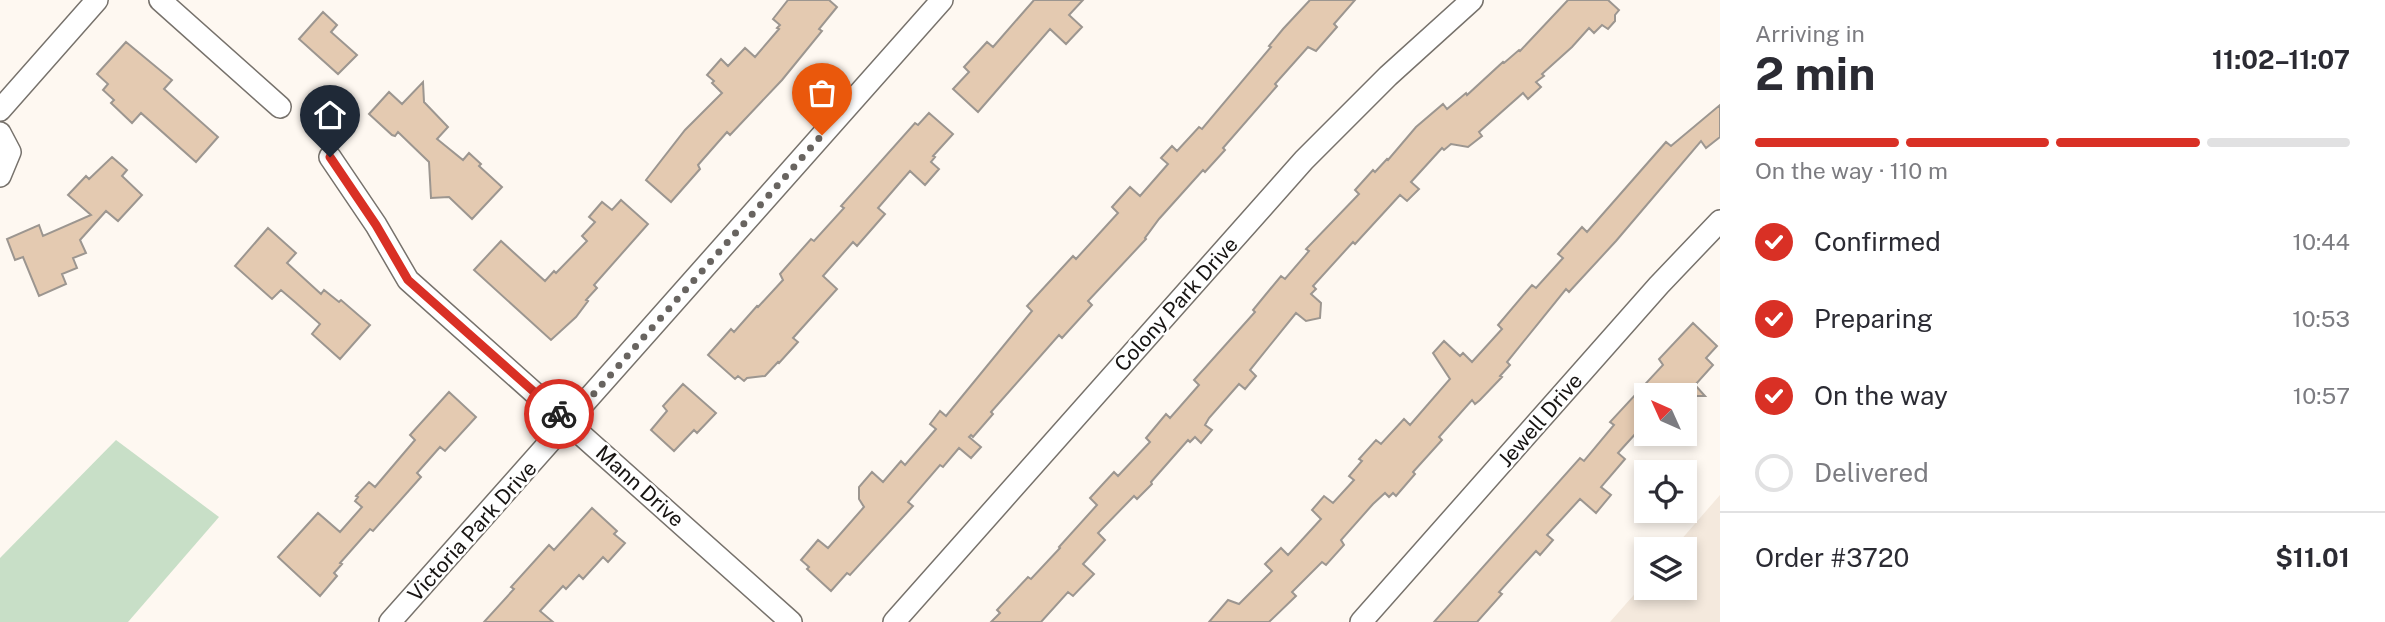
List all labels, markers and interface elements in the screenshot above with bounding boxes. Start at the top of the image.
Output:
text: Arriving in [1755,20,1865,47]
text: 11:02–11:07 [2212,44,2350,75]
text: 2 min [1755,46,1875,100]
pin [792,63,852,135]
icon: bag [803,74,841,112]
pin [300,85,360,157]
icon: home [311,96,349,134]
text: On the way · 110 m [1755,157,1948,184]
icon: check [1755,223,1793,261]
text: Confirmed [1814,226,1941,257]
text: 10:44 [2293,228,2350,255]
street label: Colony Park Drive [1109,232,1243,376]
icon: check [1755,300,1793,338]
text: Preparing [1814,303,1933,334]
text: 10:53 [2292,305,2350,332]
street label: Jewell Drive [1493,368,1587,472]
icon: check [1755,377,1793,415]
courier [524,379,594,449]
text: On the way [1814,380,1948,411]
text: 10:57 [2293,382,2350,409]
north arrow [1634,383,1698,446]
map controls [1634,383,1697,600]
icon: bike [540,395,578,433]
street label: Mann Drive [591,440,689,532]
street label: Victoria Park Drive [402,456,542,606]
text: Delivered [1814,457,1929,488]
button: locate [1634,460,1697,523]
button: layers [1634,537,1697,600]
text: Order #3720 [1755,542,1909,573]
text: $11.01 [2275,542,2350,573]

